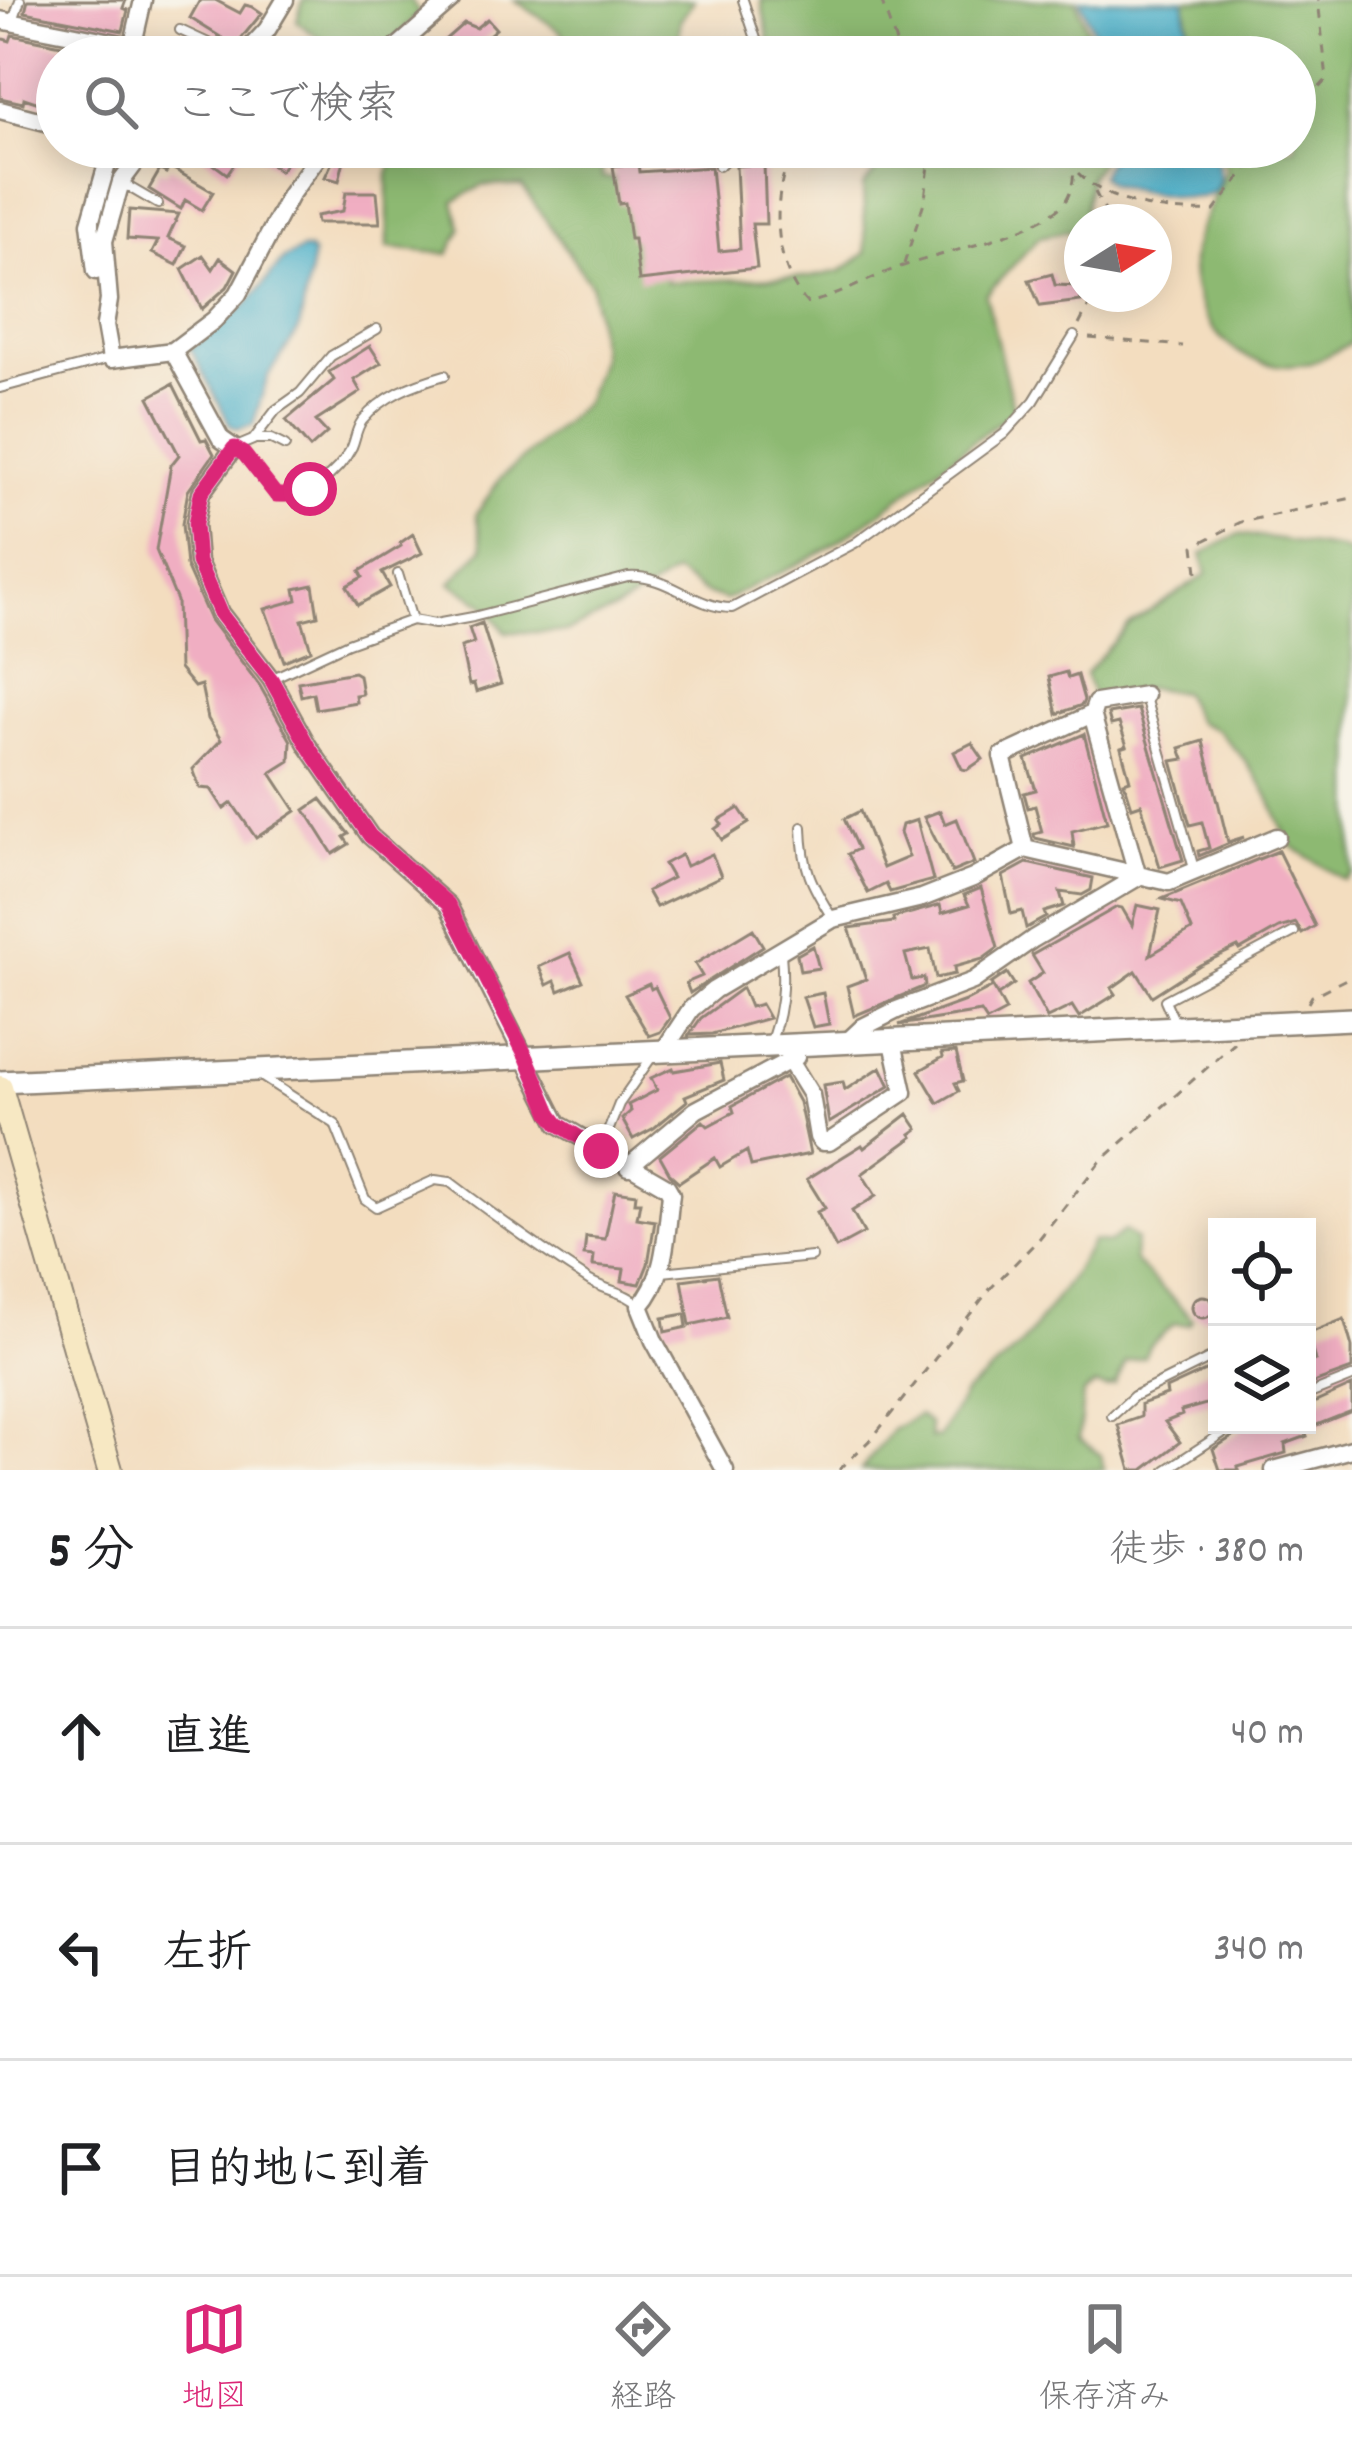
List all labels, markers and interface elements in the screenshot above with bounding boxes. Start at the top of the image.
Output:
search box [36,36,1316,168]
icon: search [78,69,144,135]
text: ここで検索 [174,76,399,140]
north arrow [1064,204,1172,312]
route start [283,462,337,516]
route end [574,1124,628,1178]
map controls [1208,1218,1316,1434]
button: locate [1208,1218,1316,1326]
button: layers [1208,1326,1316,1434]
text: 5 分 [48,1519,134,1591]
text: 徒歩 · 380 m [1109,1526,1304,1581]
icon: ahead [48,1703,114,1769]
text: 40 m [1231,1708,1304,1763]
text: 直進 [162,1709,252,1773]
icon: left [48,1919,114,1985]
text: 340 m [1214,1924,1304,1979]
text: 左折 [162,1925,252,1989]
icon: arrive [48,2135,114,2201]
text: 目的地に到着 [162,2141,432,2205]
tab: 地図 [181,2296,247,2423]
tab: 経路 [610,2296,676,2423]
tab: 保存済み [1039,2296,1171,2423]

